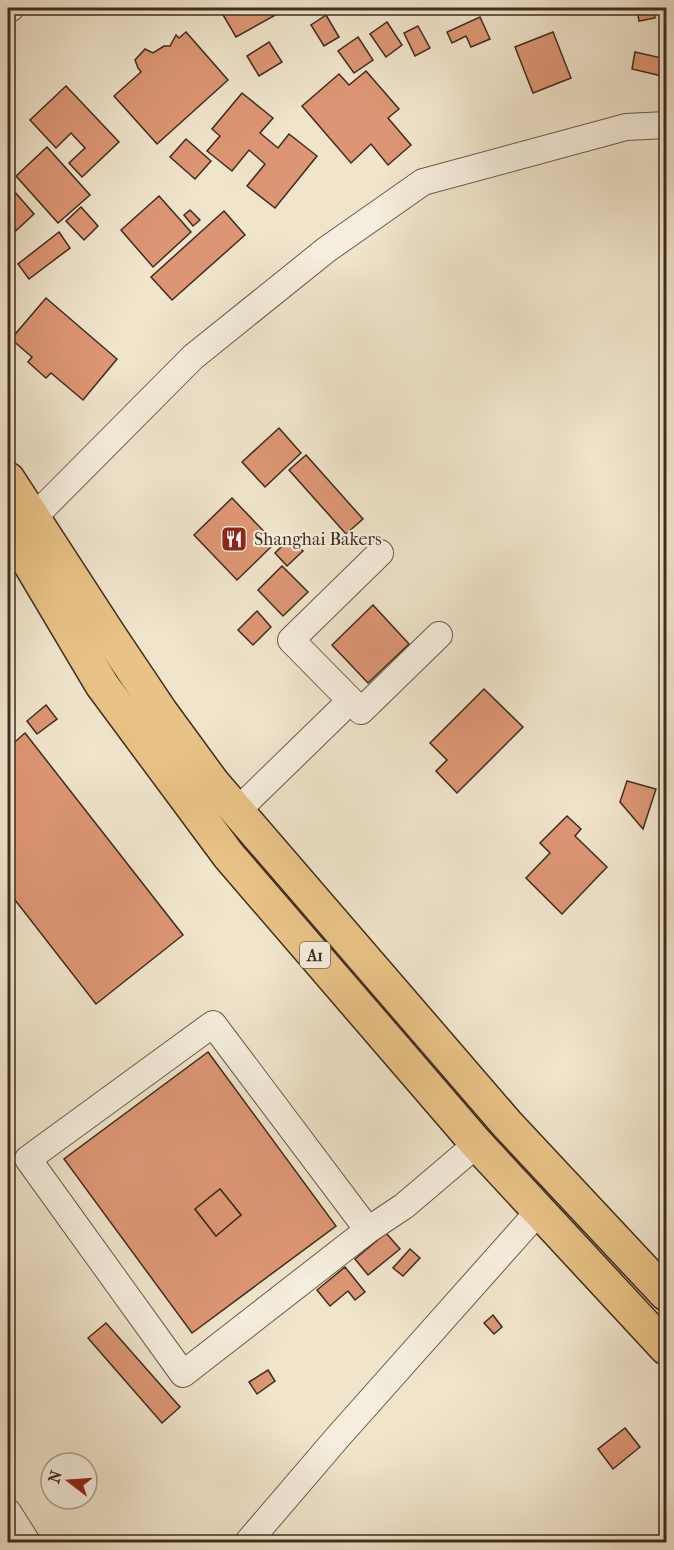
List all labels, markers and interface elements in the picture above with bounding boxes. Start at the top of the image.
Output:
restaurant icon: Shanghai Bakers [219,524,249,554]
place label: Shanghai Bakers [254,529,382,550]
road number: A1 [300,942,330,968]
north arrow [39,1451,99,1511]
text: N [44,1467,66,1485]

